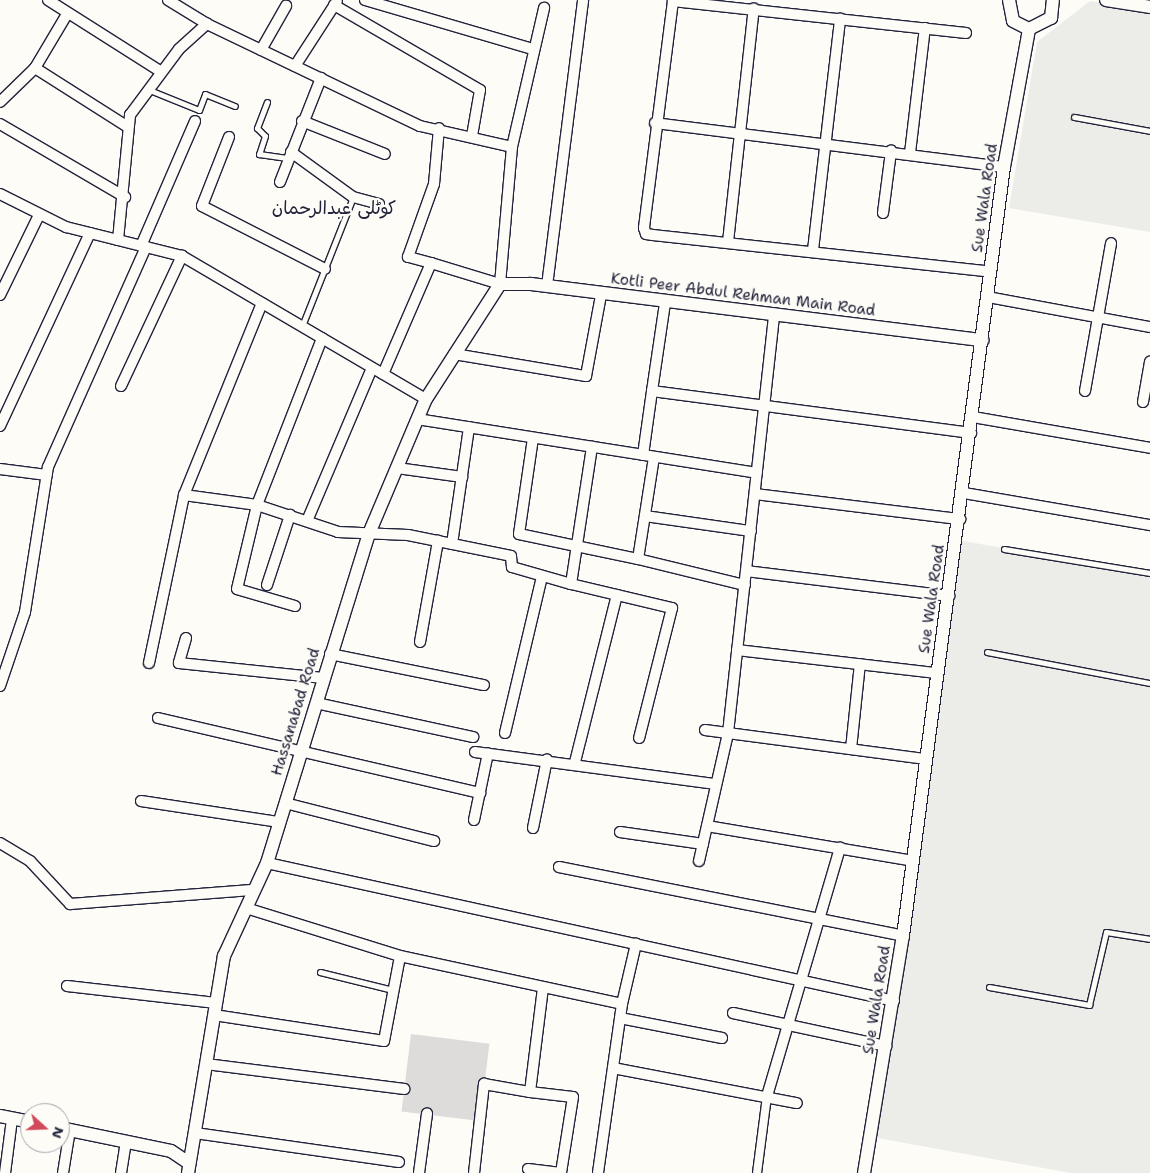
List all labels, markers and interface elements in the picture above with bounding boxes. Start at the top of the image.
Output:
street label: Sue Wala Road [968,142,1002,254]
district label: کوٹلی عبدالرحمان [272,197,396,219]
street label: Kotli Peer Abdul Rehman Main Road [610,270,876,320]
street label: Sue Wala Road [915,543,949,655]
street label: Hassanabad Road [268,646,324,778]
street label: Sue Wala Road [860,944,894,1056]
north arrow [20,1103,70,1153]
text: N [48,1124,69,1141]

